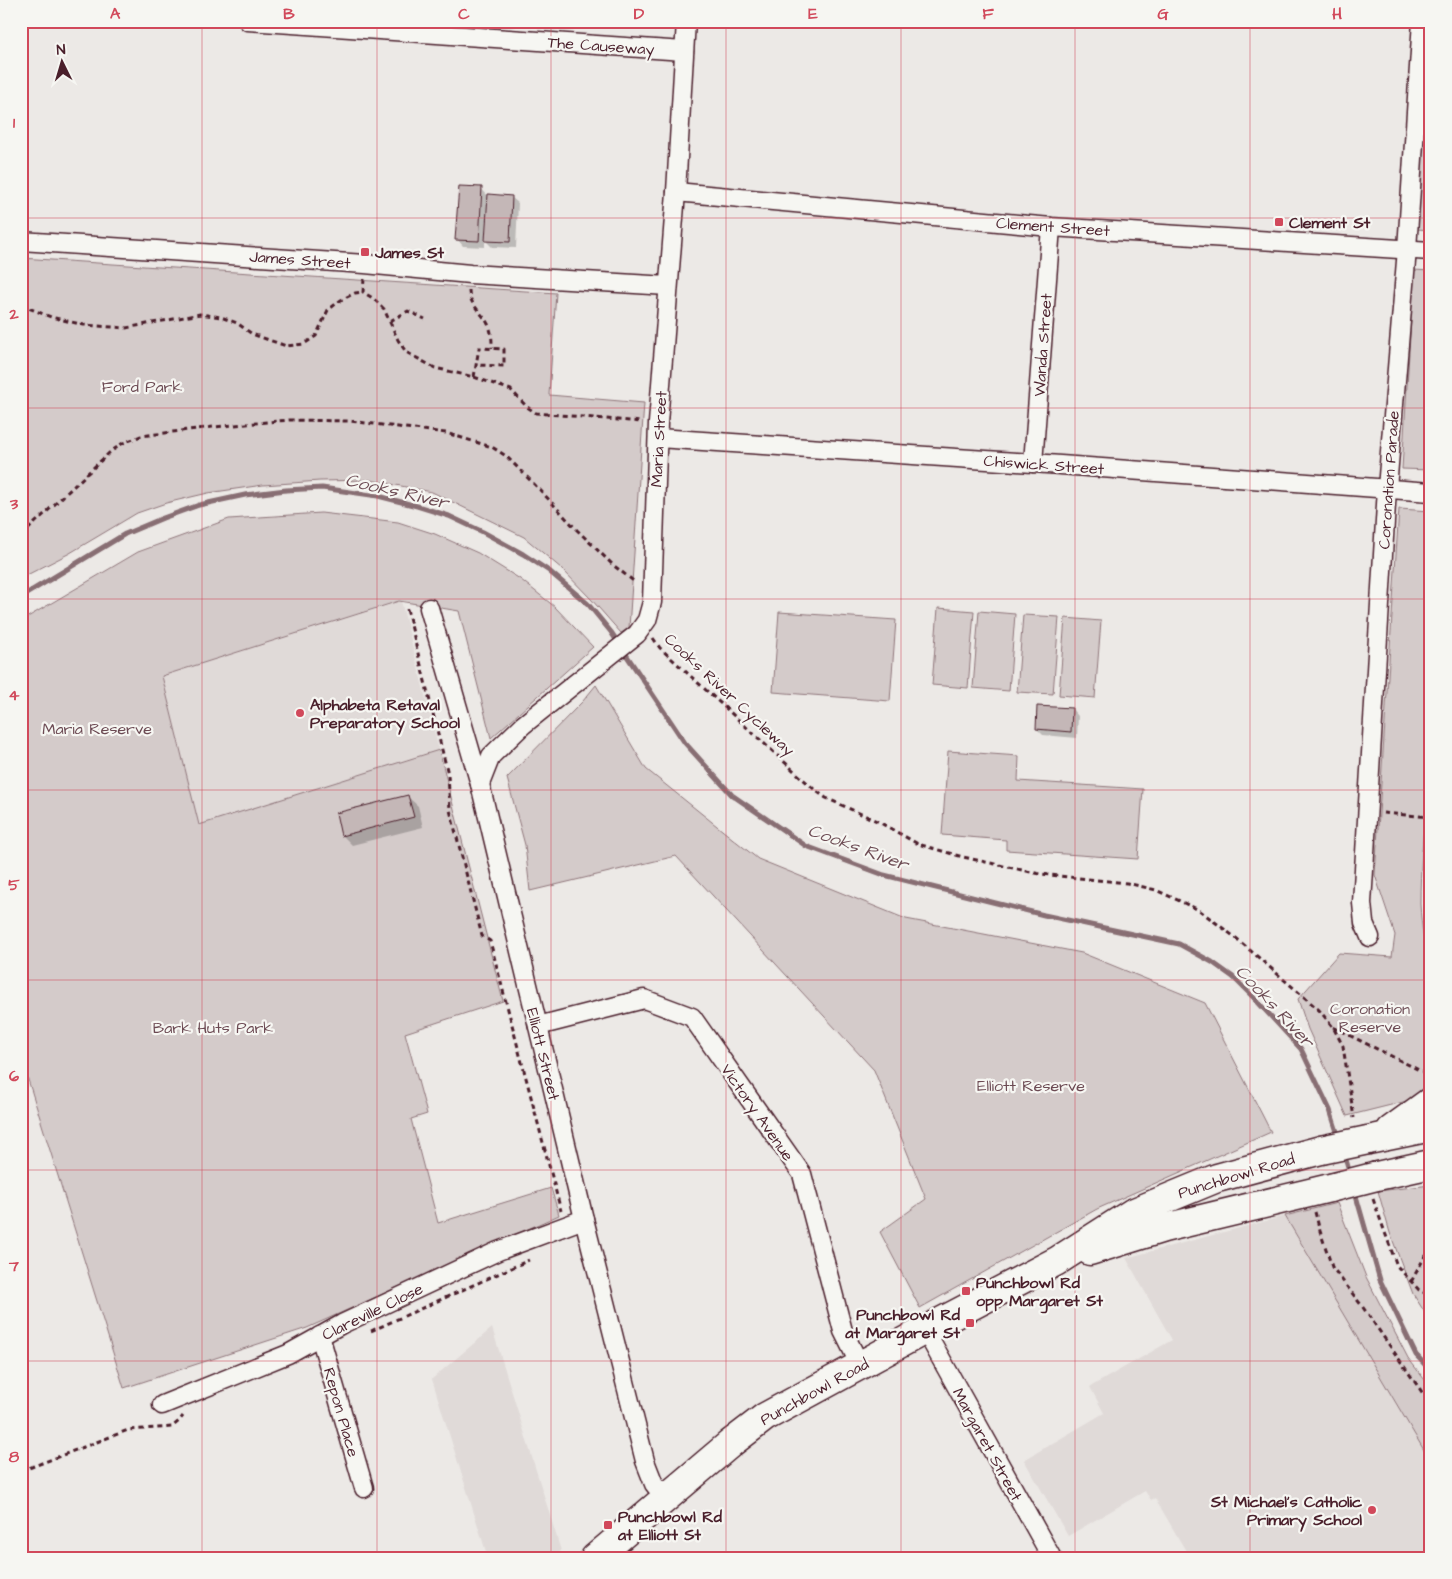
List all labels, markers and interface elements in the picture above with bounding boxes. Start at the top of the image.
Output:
text: A [110,3,121,25]
text: B [283,3,295,25]
text: C [458,3,470,25]
text: D [634,3,645,25]
text: E [808,3,818,25]
text: F [982,3,994,25]
text: G [1157,3,1169,25]
text: H [1332,3,1342,25]
street label: The Causeway [547,31,655,62]
north arrow [38,38,88,88]
text: N [56,40,66,60]
text: 1 [13,112,16,134]
street label: Clement Street [995,212,1111,242]
place label: Clement St [1289,212,1371,234]
marker: Clement St [1273,216,1285,228]
place label: James St [374,242,444,264]
street label: James Street [249,245,352,275]
marker: James St [359,246,371,258]
street label: Wanda Street [1028,292,1058,397]
text: 2 [8,303,19,325]
park label: Ford Park [102,376,182,398]
street label: Maria Street [645,390,673,488]
street label: Coronation Parade [1373,410,1405,550]
street label: Chiswick Street [983,450,1105,480]
water label: Cooks River [343,468,453,516]
text: 3 [9,493,19,515]
street label: Cooks River Cycleway [659,628,799,762]
text: 4 [9,684,20,706]
place label: Alphabeta Retaval Preparatory School [310,694,461,735]
marker: Alphabeta Retaval Preparatory School [294,707,306,719]
park label: Maria Reserve [42,718,152,740]
water label: Cooks River [804,818,913,878]
text: 5 [8,874,20,896]
water label: Cooks River [1230,959,1321,1055]
park label: Coronation Reserve [1330,998,1410,1038]
street label: Elliott Street [521,1006,565,1103]
park label: Bark Huts Park [153,1017,273,1039]
street label: Victory Avenue [715,1060,799,1166]
text: 6 [9,1065,19,1087]
park label: Elliott Reserve [977,1075,1085,1097]
street label: Punchbowl Road [1175,1148,1297,1204]
text: 7 [8,1255,19,1277]
place label: Punchbowl Rd opp Margaret St [976,1272,1103,1314]
street label: Clareville Close [318,1278,427,1346]
marker: Punchbowl Rd opp Margaret St [960,1285,972,1297]
place label: Punchbowl Rd at Margaret St [844,1304,961,1346]
marker: Punchbowl Rd at Margaret St [964,1317,976,1329]
street label: Punchbowl Road [756,1353,873,1431]
street label: Repon Place [318,1365,364,1460]
street label: Margaret Street [946,1384,1028,1506]
text: 8 [9,1446,20,1468]
place label: St Michael's Catholic Primary School [1210,1491,1363,1532]
marker: St Michael's Catholic Primary School [1366,1504,1378,1516]
place label: Punchbowl Rd at Elliott St [617,1506,723,1546]
marker: Punchbowl Rd at Elliott St [602,1519,614,1531]

